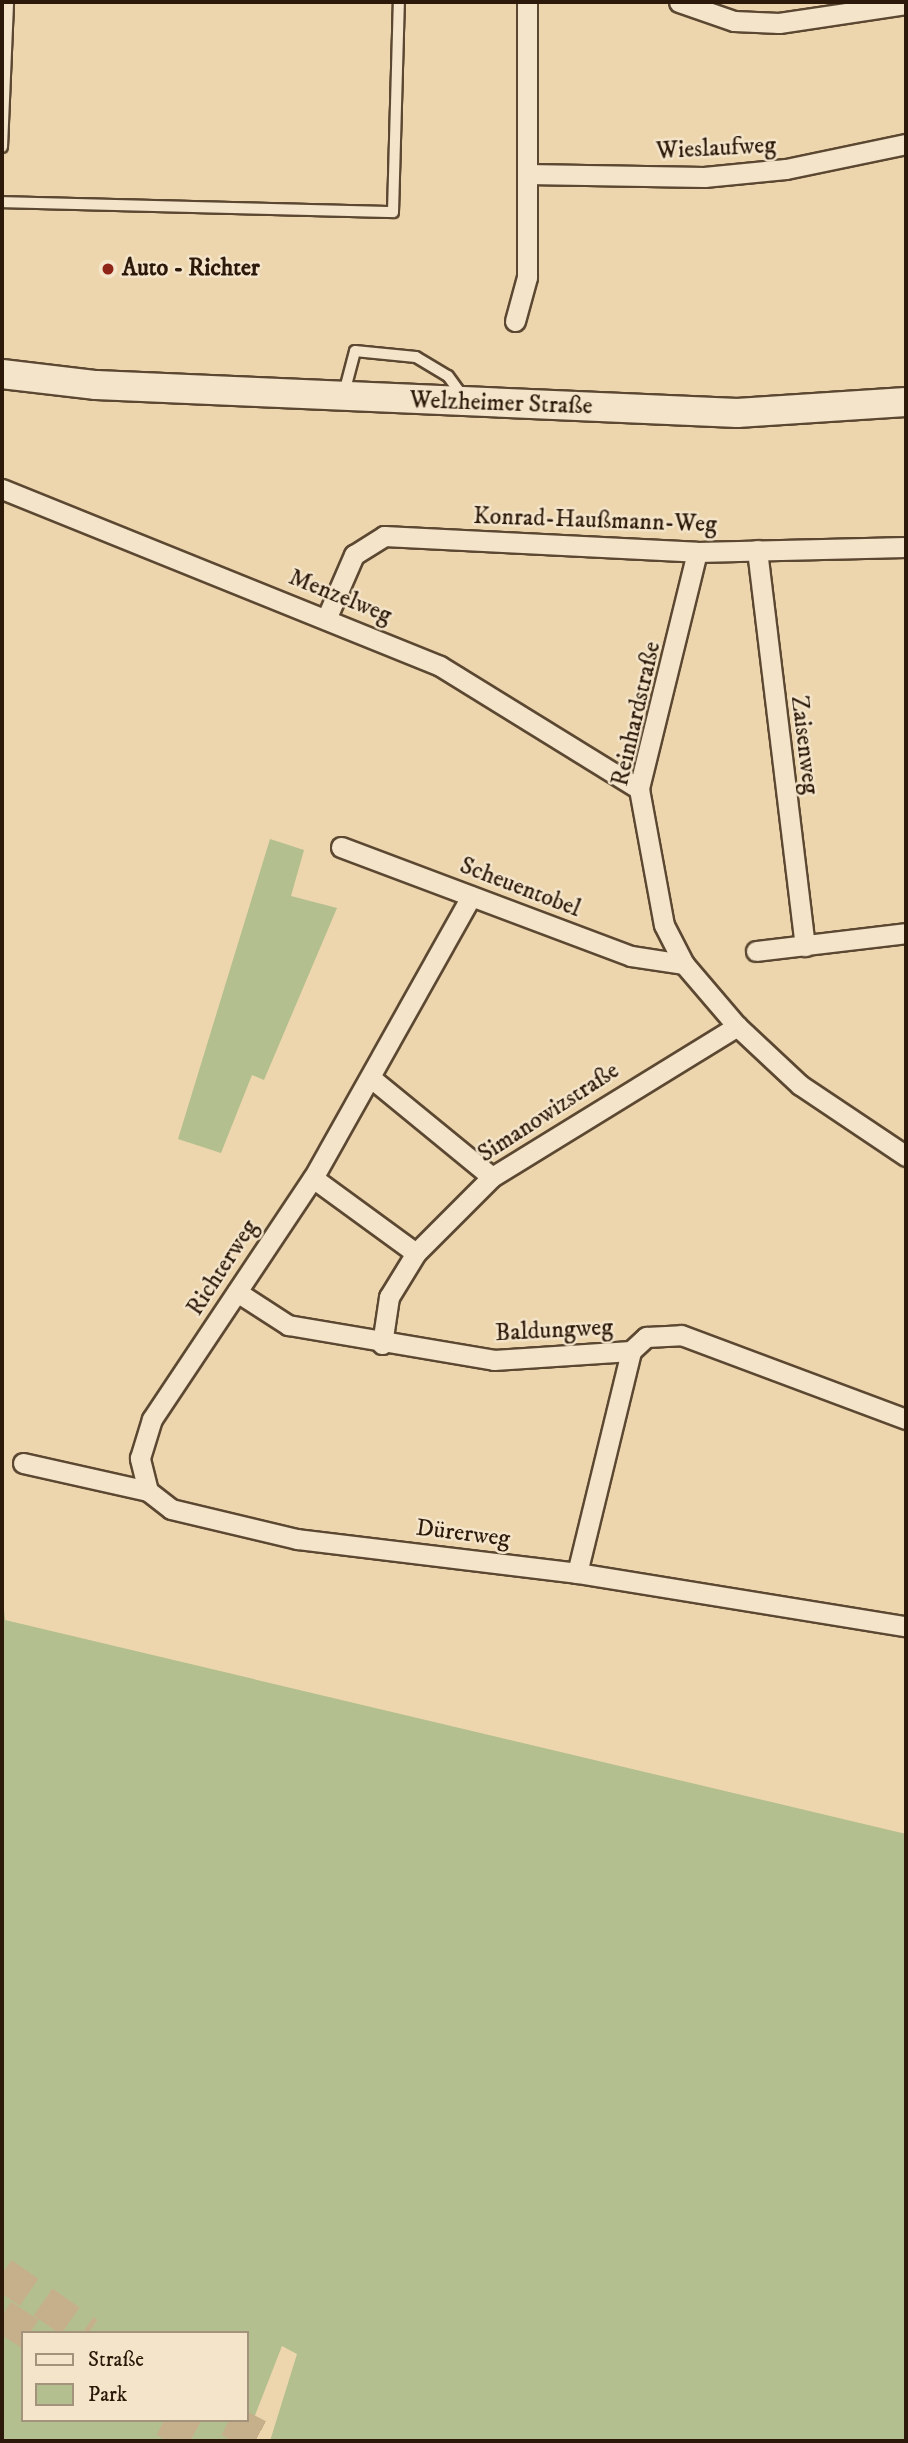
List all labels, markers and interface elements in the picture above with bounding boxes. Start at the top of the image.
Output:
street label: Wieslaufweg [655,131,777,167]
place label: Auto - Richter [122,255,260,283]
marker: Auto - Richter [100,261,116,277]
street label: Welzheimer Straße [409,386,593,422]
street label: Konrad-Haußmann-Weg [473,502,717,540]
street label: Menzelweg [284,563,396,631]
street label: Reinhardstraße [606,639,668,789]
street label: Zaisenweg [784,694,824,796]
street label: Scheuentobel [456,852,584,924]
street label: Simanowizstraße [473,1057,625,1169]
street label: Richterweg [181,1215,265,1321]
street label: Baldungweg [494,1314,614,1348]
street label: Dürerweg [414,1514,512,1554]
legend [21,2331,248,2422]
text: Straße [88,2347,144,2373]
text: Park [88,2382,127,2408]

